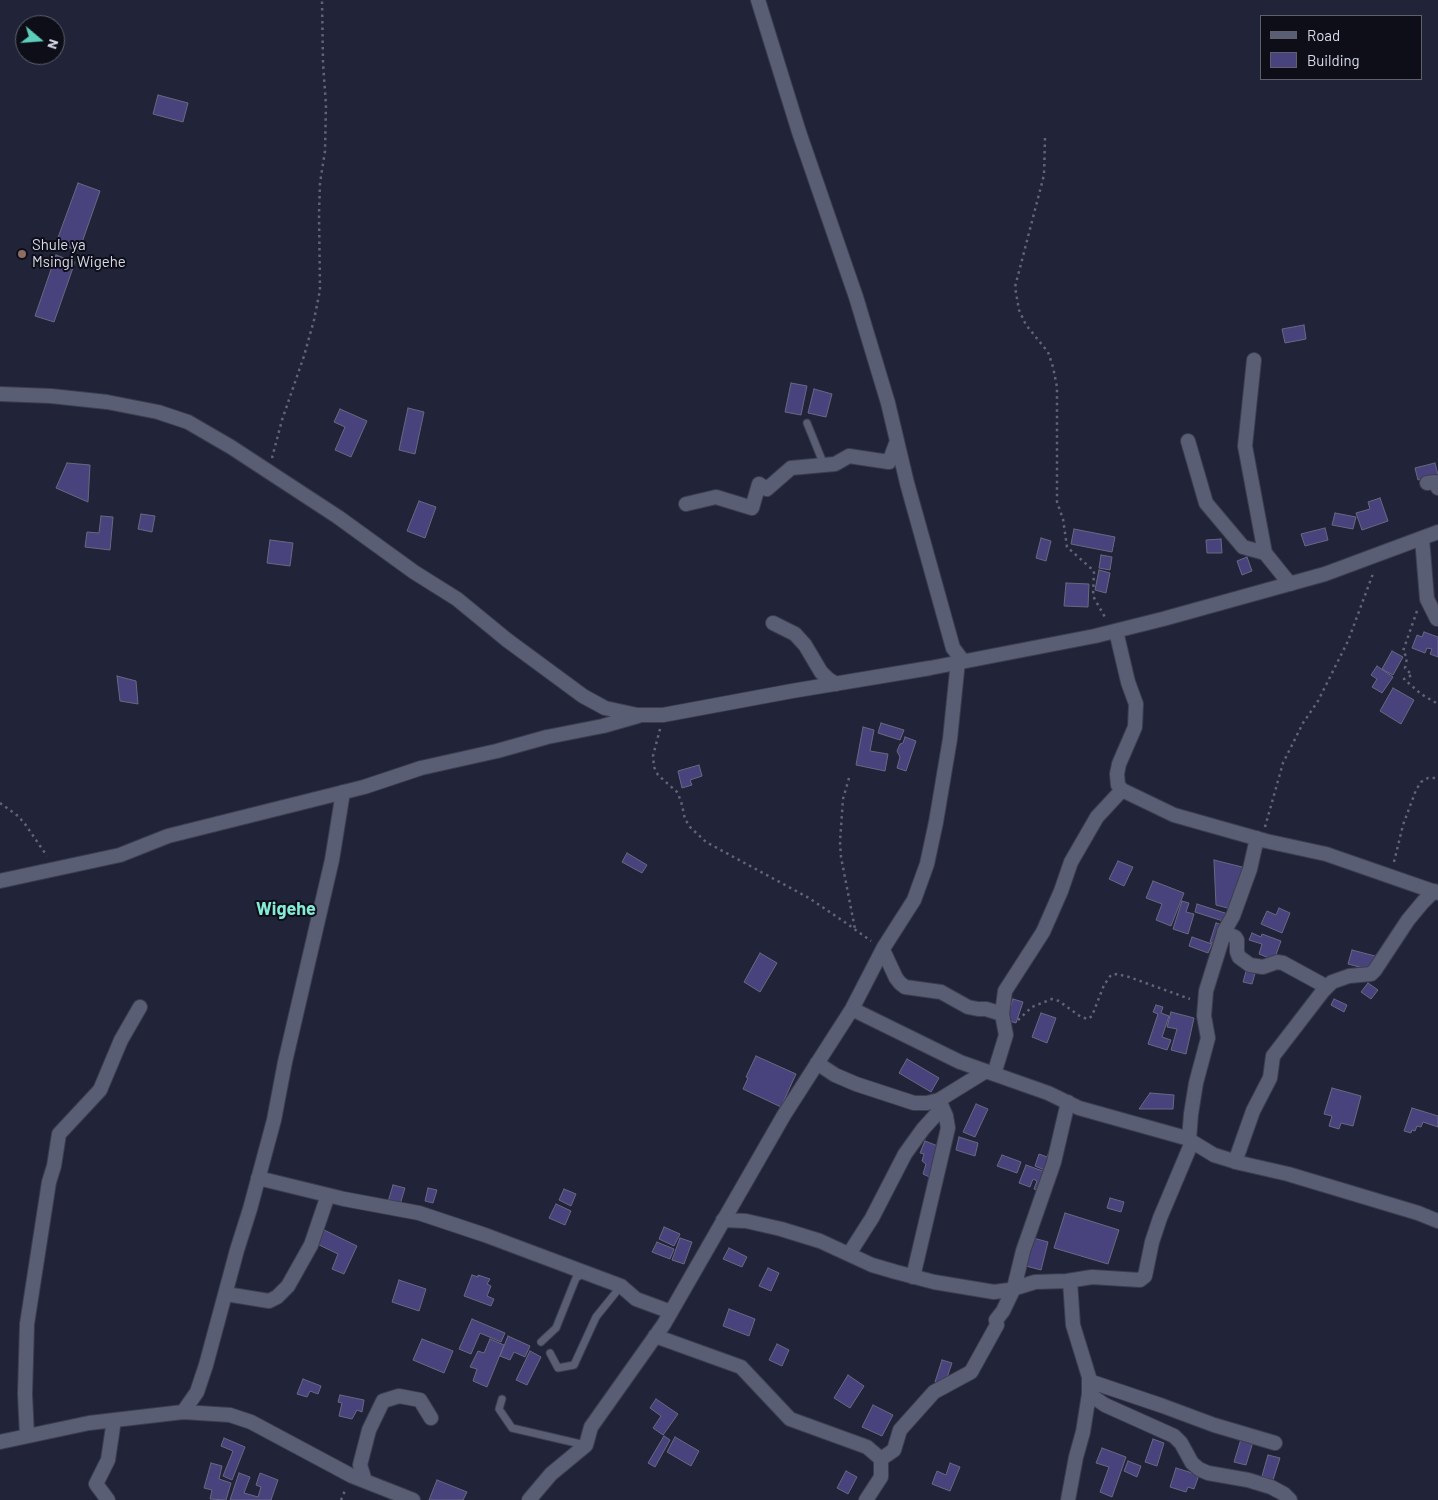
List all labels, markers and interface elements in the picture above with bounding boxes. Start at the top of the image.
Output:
north arrow [15,15,65,65]
legend [1260,15,1423,80]
text: Road [1307,26,1340,44]
text: N [44,37,63,52]
text: Building [1307,51,1360,69]
place label: Shule ya Msingi Wigehe [32,236,126,271]
marker: Shule ya Msingi Wigehe [16,248,28,260]
district label: Wigehe [256,898,316,920]

